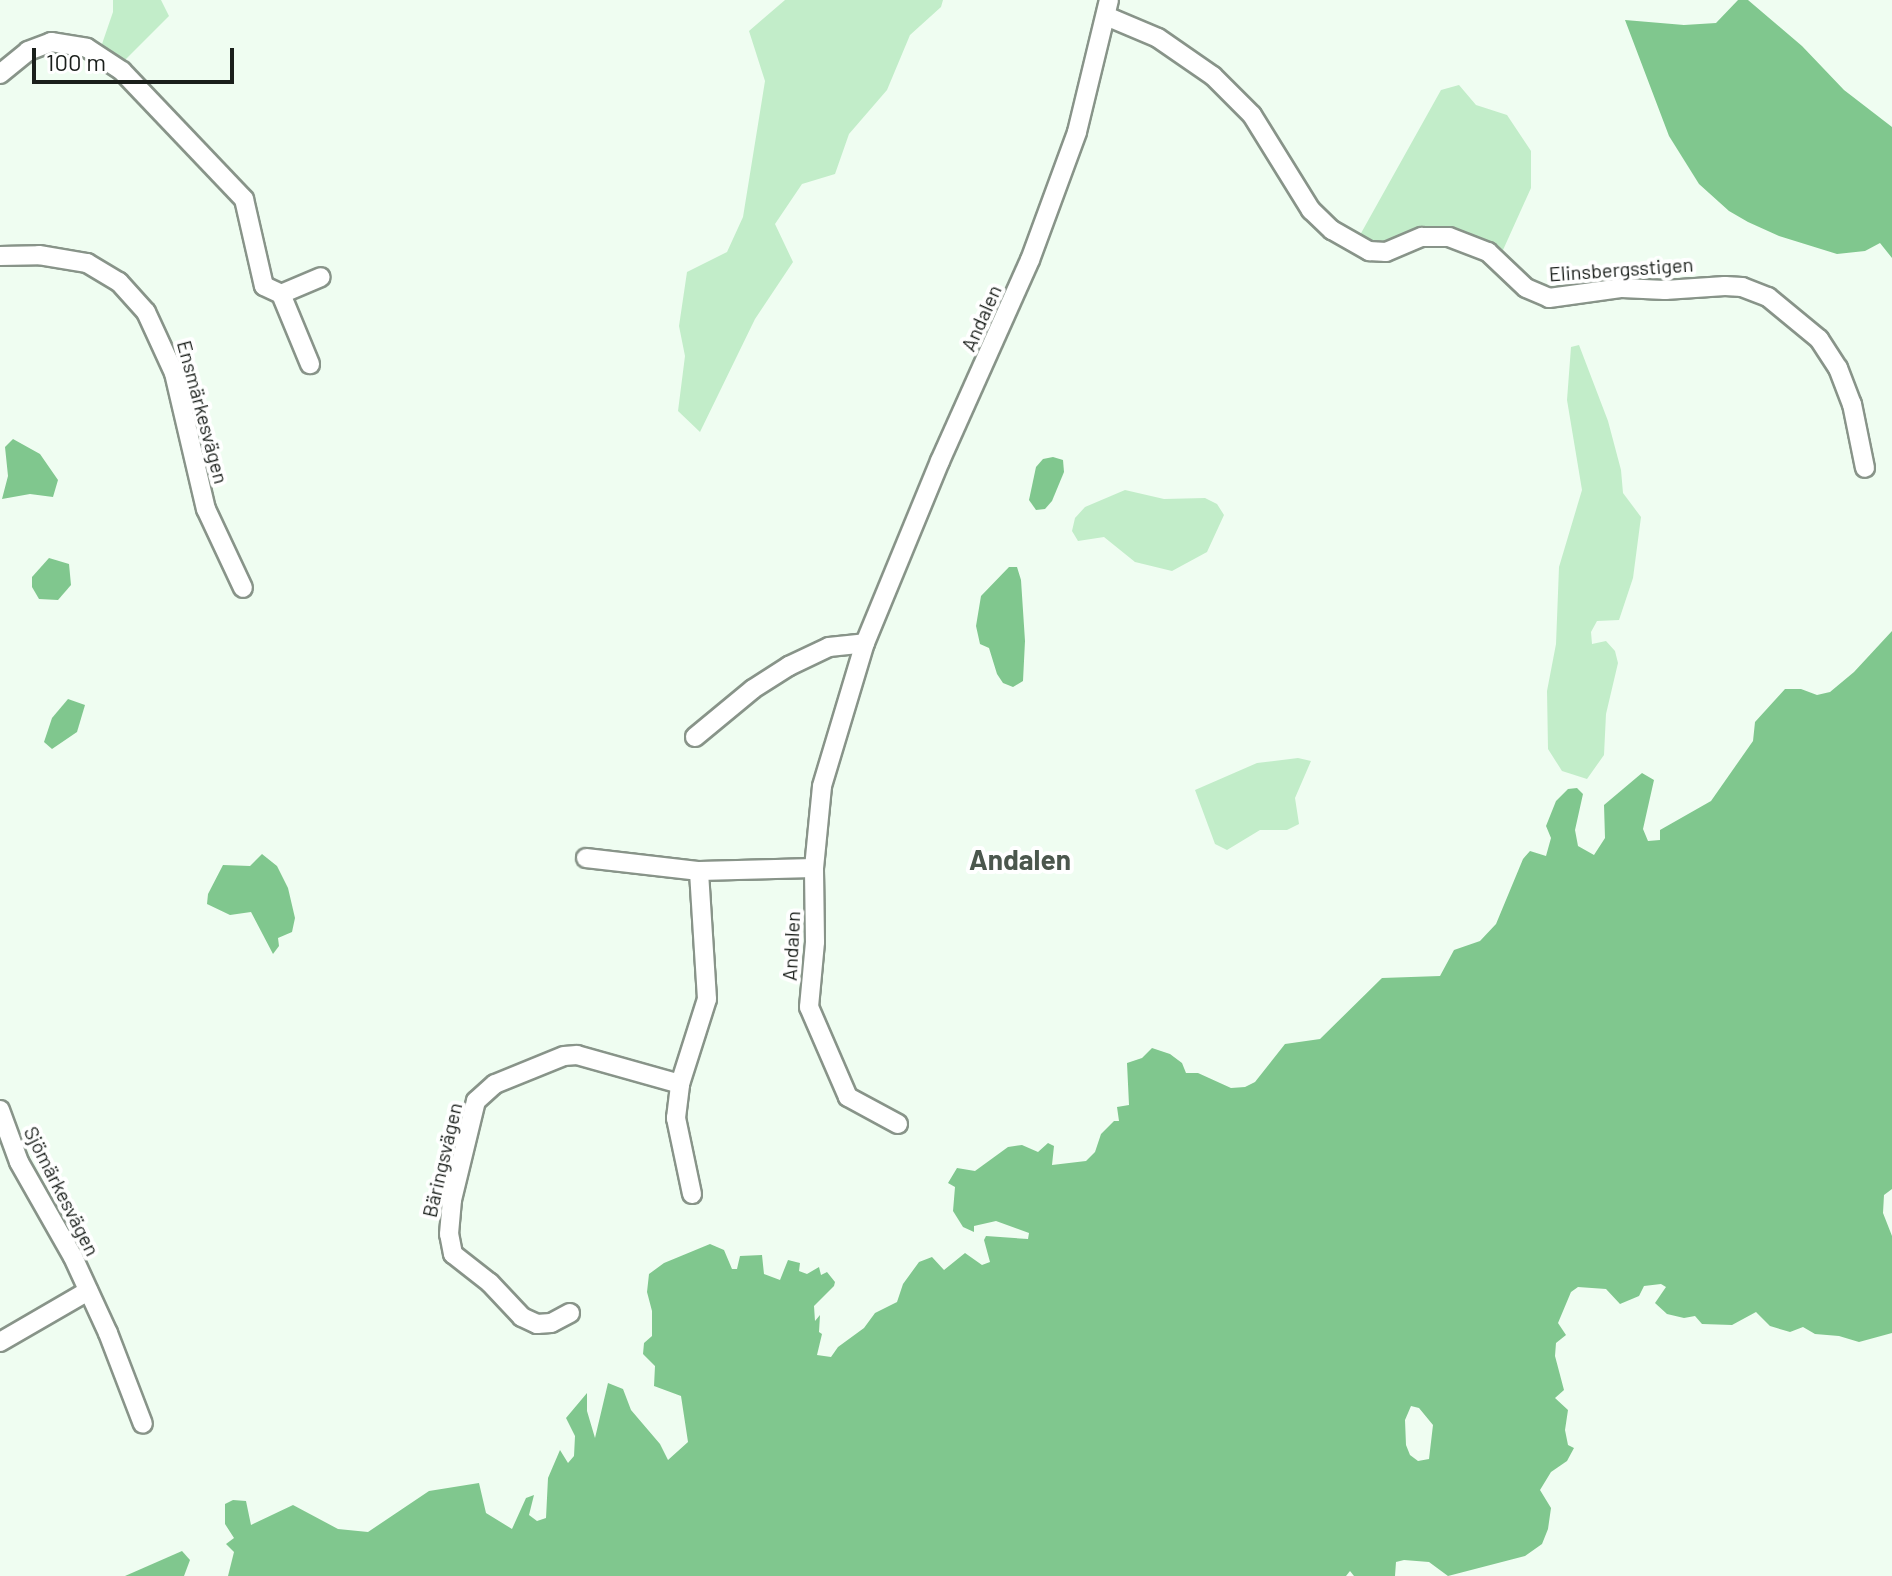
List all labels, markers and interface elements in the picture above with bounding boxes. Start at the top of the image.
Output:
scale bar [36,32,238,82]
text: 100 m [46,47,106,76]
street label: Elinsbergsstigen [1548,252,1694,286]
street label: Andalen [956,281,1006,355]
street label: Ensmärkesvägen [172,338,234,486]
district label: Andalen [969,842,1071,876]
street label: Andalen [777,910,805,982]
street label: Bäringsvägen [417,1100,467,1220]
street label: Sjömärkesvägen [19,1122,105,1260]

